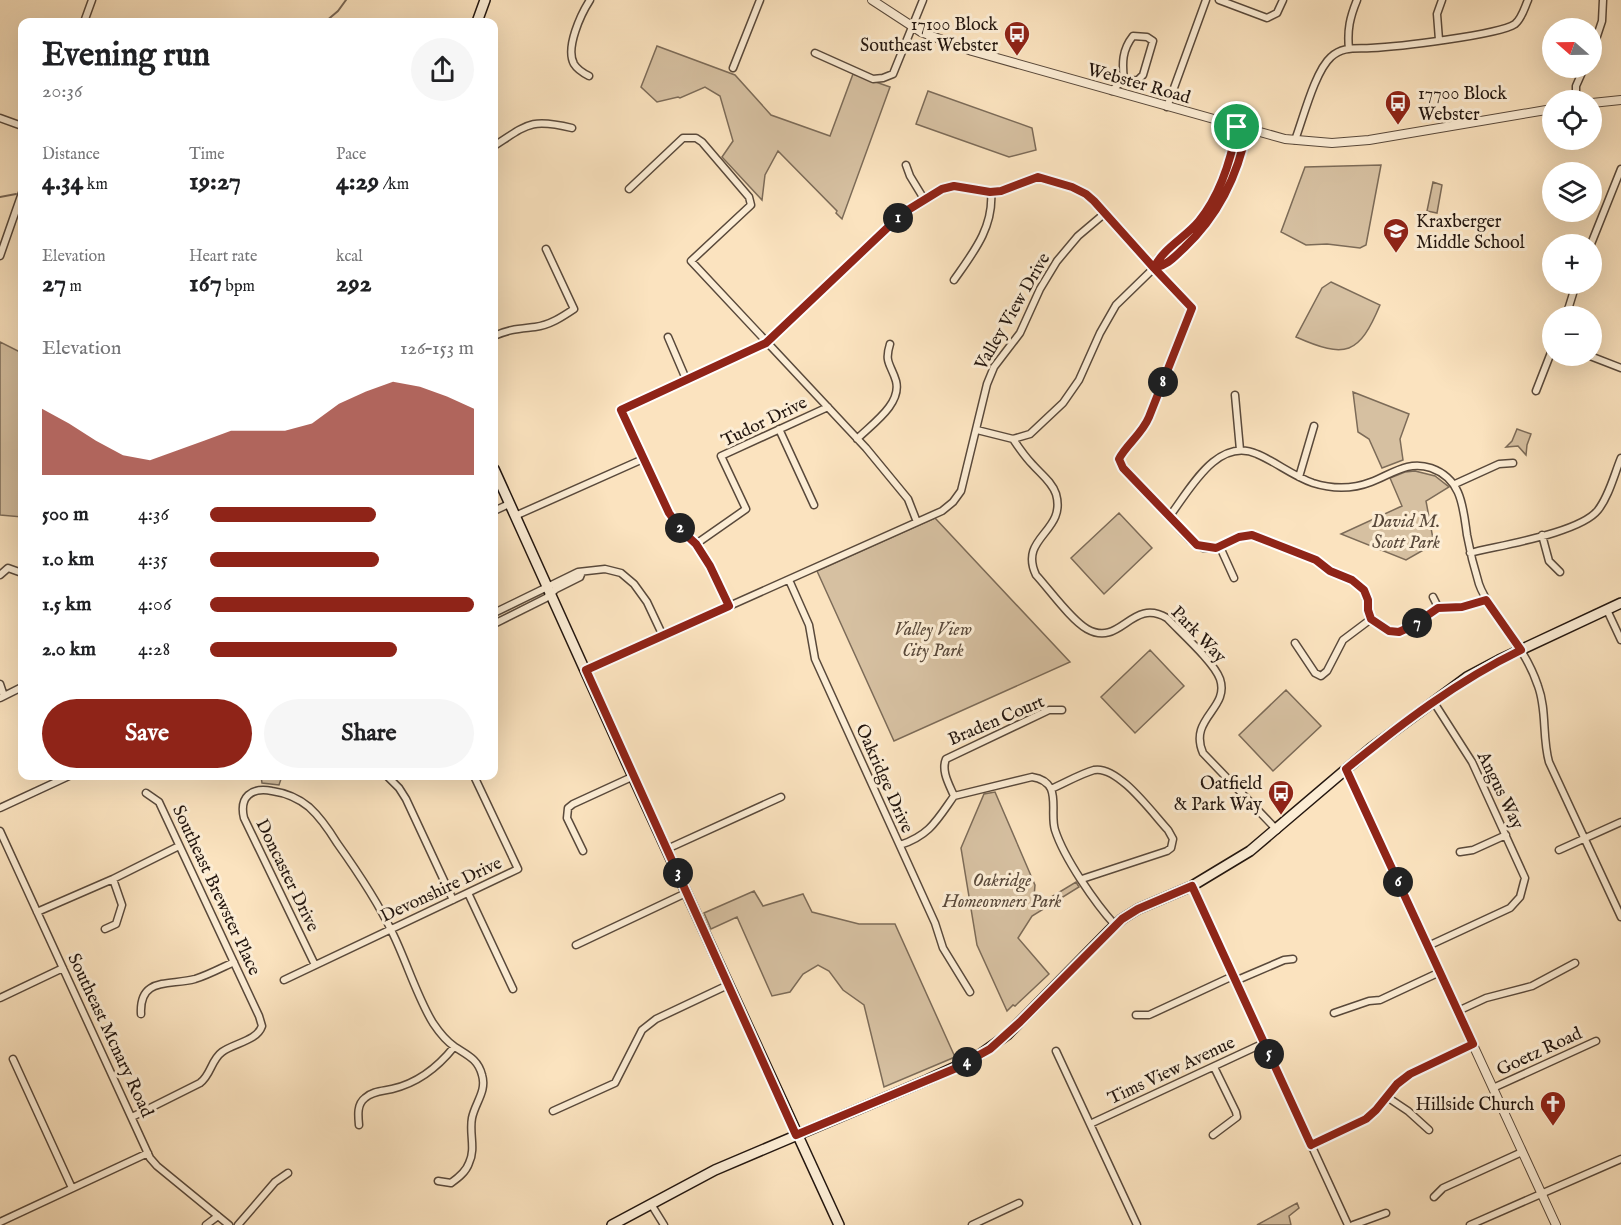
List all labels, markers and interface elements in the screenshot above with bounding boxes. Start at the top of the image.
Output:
place label: 17100 Block Southeast Webster [860,14,998,58]
north arrow [1542,18,1602,78]
map controls [1542,18,1602,366]
bus stop icon: 17100 Block Southeast Webster [1002,19,1032,57]
text: Evening run [42,35,210,77]
button: share [411,38,474,101]
street label: Webster Road [1084,59,1193,110]
text: 20:36 [42,79,82,104]
place label: 17700 Block Webster [1418,83,1507,127]
bus stop icon: 17700 Block Webster [1383,88,1413,126]
button: locate [1542,90,1602,150]
pin [1211,101,1262,152]
icon: arrive [1220,110,1253,143]
text: Distance [42,145,100,165]
text: Time [189,145,225,165]
text: Pace [336,145,366,165]
button: layers [1542,162,1602,222]
text: 4.34 [42,165,83,198]
text: 19:27 [189,165,241,198]
text: 4:29 [336,165,379,198]
text: km [83,175,108,195]
text: /km [379,175,409,195]
pin: 1 [883,203,913,233]
text: 1 [895,208,901,228]
place label: Kraxberger Middle School [1416,211,1525,255]
school or university icon: Kraxberger Middle School [1381,216,1411,254]
button: + [1542,234,1602,294]
text: Elevation [42,247,105,267]
text: Heart rate [189,247,257,267]
text: kcal [336,247,363,267]
street label: Valley View Drive [970,249,1056,375]
text: 27 [42,267,66,300]
text: 167 [189,267,222,300]
text: 292 [336,267,372,300]
text: m [66,277,82,297]
text: bpm [222,277,255,297]
button: − [1542,306,1602,366]
text: Elevation [42,336,121,361]
text: 126–153 m [400,336,474,361]
pin: 8 [1148,367,1178,397]
text: 8 [1160,372,1166,392]
street label: Tudor Drive [718,392,811,453]
text: 500 m [42,502,89,527]
text: 4:36 [138,502,169,527]
park label: David M. Scott Park [1372,511,1440,555]
pin: 2 [665,513,695,543]
text: 2 [676,518,684,538]
text: 1.0 km [42,547,94,572]
text: 4:35 [138,547,168,572]
text: 1.5 km [42,592,92,617]
text: 4:06 [138,592,171,617]
street label: Park Way [1165,602,1231,669]
pin: 7 [1402,608,1432,638]
text: 7 [1413,613,1421,633]
park label: Valley View City Park [894,619,973,663]
text: 2.0 km [42,637,96,662]
text: 4:28 [138,637,170,662]
street label: Braden Court [945,691,1048,752]
button: Save [42,699,252,768]
button: Share [264,699,474,768]
street label: Oakridge Drive [849,720,918,837]
street label: Angus Way [1471,747,1528,833]
place label: Oatfield & Park Way [1174,773,1262,817]
bus stop icon: Oatfield & Park Way [1266,778,1296,816]
street label: Southeast Brewster Place [166,802,265,980]
street label: Doncaster Drive [249,816,324,936]
street label: Devonshire Drive [377,852,506,929]
pin: 3 [663,858,693,888]
text: 3 [675,863,681,883]
pin: 6 [1383,867,1413,897]
park label: Oakridge Homeowners Park [941,870,1062,914]
text: 6 [1395,872,1401,892]
street label: Southeast Mcnary Road [62,950,158,1122]
street label: Goetz Road [1493,1022,1586,1082]
street label: Tims View Avenue [1104,1032,1239,1111]
pin: 5 [1254,1039,1284,1069]
text: 5 [1266,1044,1272,1064]
pin: 4 [952,1047,982,1077]
text: 4 [963,1052,971,1072]
church icon: Hillside Church [1538,1089,1568,1127]
place label: Hillside Church [1415,1094,1534,1117]

